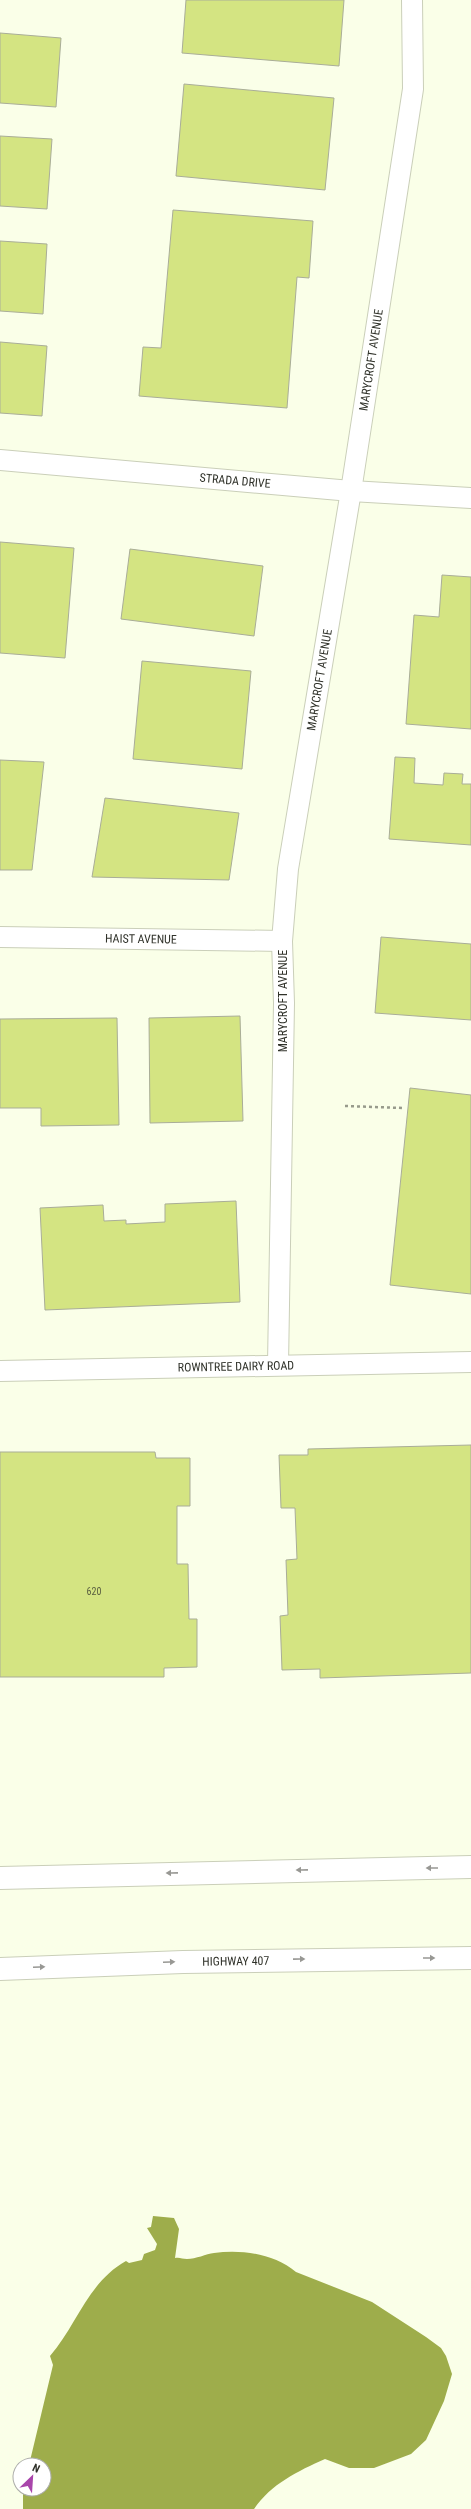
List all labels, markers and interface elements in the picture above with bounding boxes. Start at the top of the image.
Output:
street label: MARYCROFT AVENUE [356,308,386,412]
street label: STRADA DRIVE [199,471,271,491]
street label: MARYCROFT AVENUE [304,628,335,732]
street label: HAIST AVENUE [105,931,177,947]
street label: MARYCROFT AVENUE [276,950,290,1052]
street label: ROWNTREE DAIRY ROAD [178,1358,294,1375]
house number: 620 [87,1586,101,1597]
one-way arrow [425,1865,438,1871]
one-way arrow [295,1867,308,1873]
one-way arrow [166,1869,178,1876]
street label: HIGHWAY 407 [202,1954,270,1969]
one-way arrow [423,1955,436,1961]
one-way arrow [293,1956,305,1963]
one-way arrow [163,1959,175,1966]
one-way arrow [33,1964,46,1970]
north arrow [12,2457,52,2497]
text: N [30,2461,42,2476]

